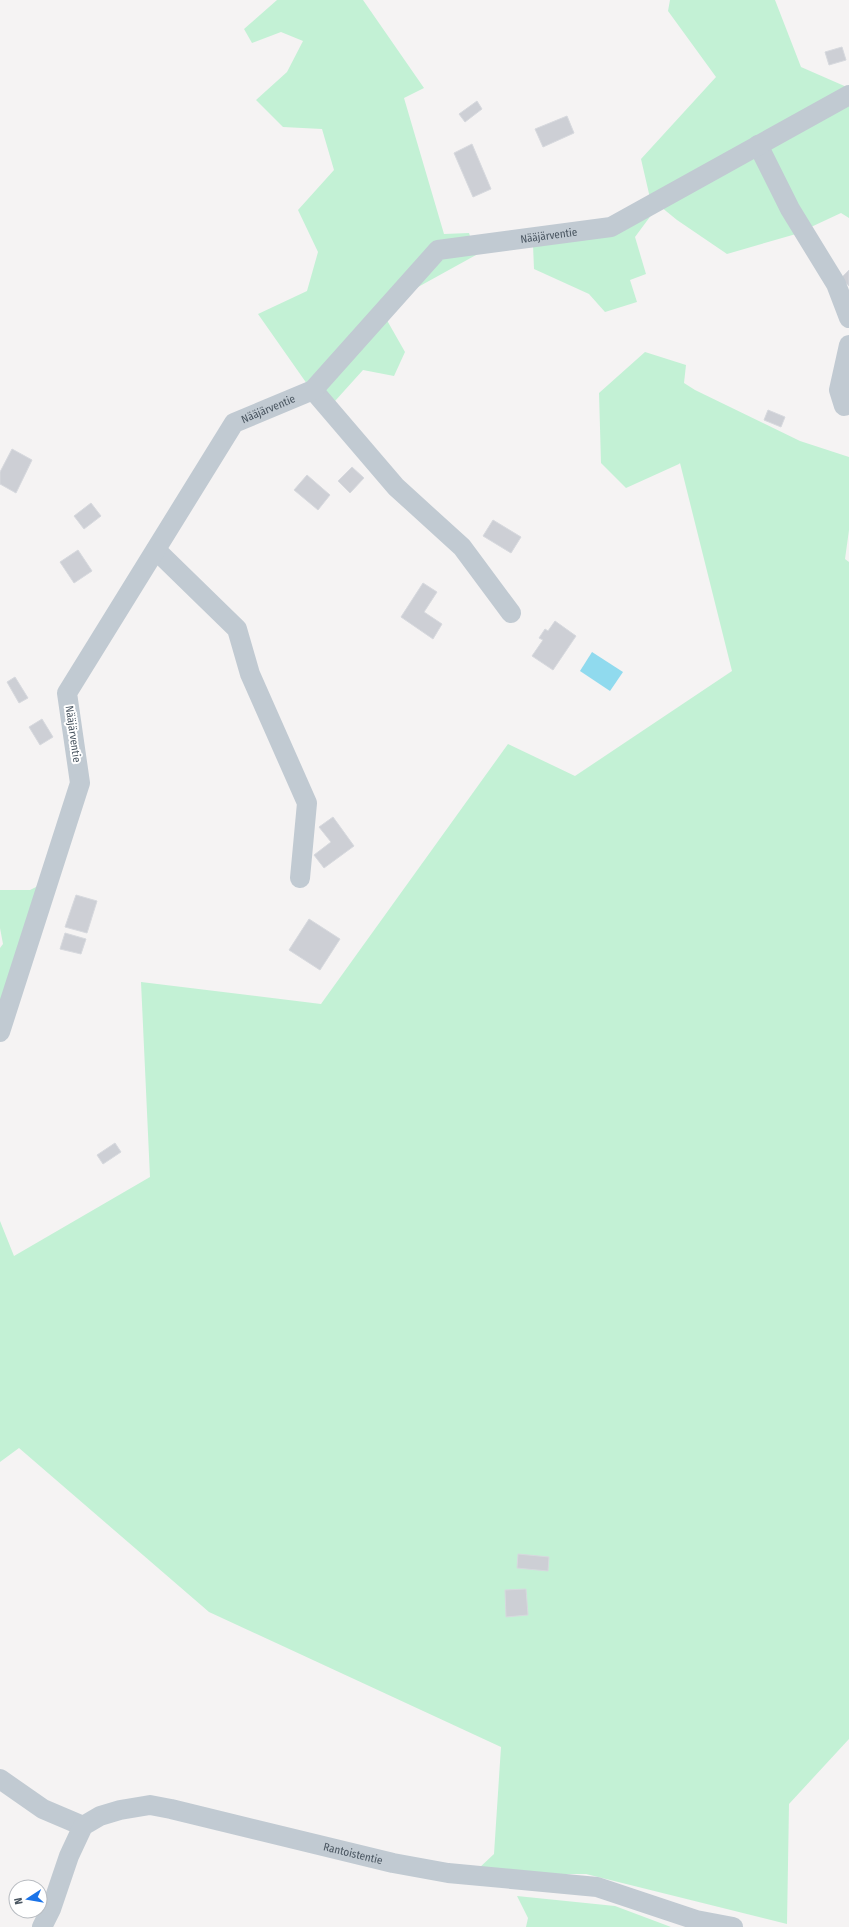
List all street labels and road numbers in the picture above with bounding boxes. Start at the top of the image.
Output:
street label: Nääjärventie [520,225,578,245]
street label: Nääjärventie [239,392,297,426]
street label: Nääjärventie [63,705,83,763]
street label: Rantoistentie [322,1840,384,1867]

